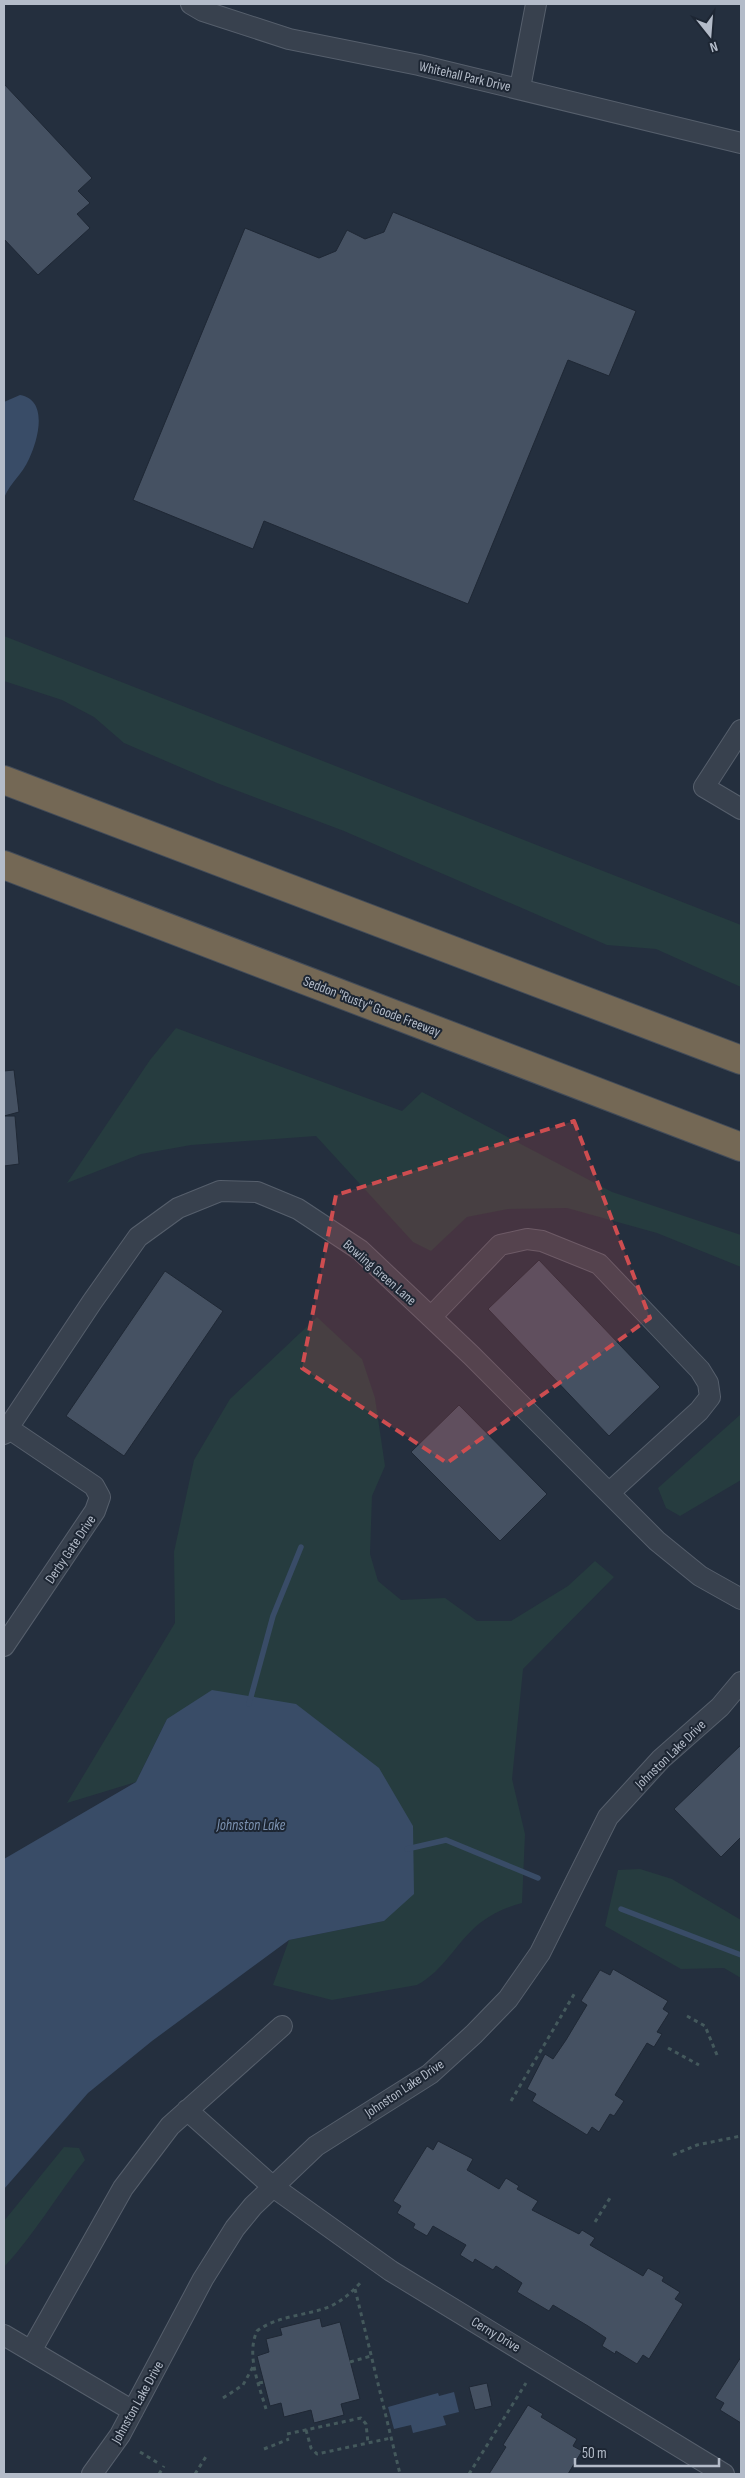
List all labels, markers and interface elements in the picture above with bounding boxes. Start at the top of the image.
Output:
north arrow [685,10,735,60]
text: N [708,38,720,56]
street label: Whitehall Park Drive [417,58,512,95]
street label: Seddon "Rusty" Goode Freeway [301,972,443,1041]
street label: Bowling Green Lane [340,1236,420,1309]
street label: Derby Gate Drive [41,1512,99,1587]
street label: Johnston Lake Drive [631,1716,709,1793]
water label: Johnston Lake [216,1816,285,1835]
street label: Johnston Lake Drive [361,2056,447,2122]
street label: Cerny Drive [468,2313,523,2356]
street label: Johnston Lake Drive [107,2358,167,2447]
scale bar [575,2436,719,2468]
text: 50 m [582,2444,607,2463]

